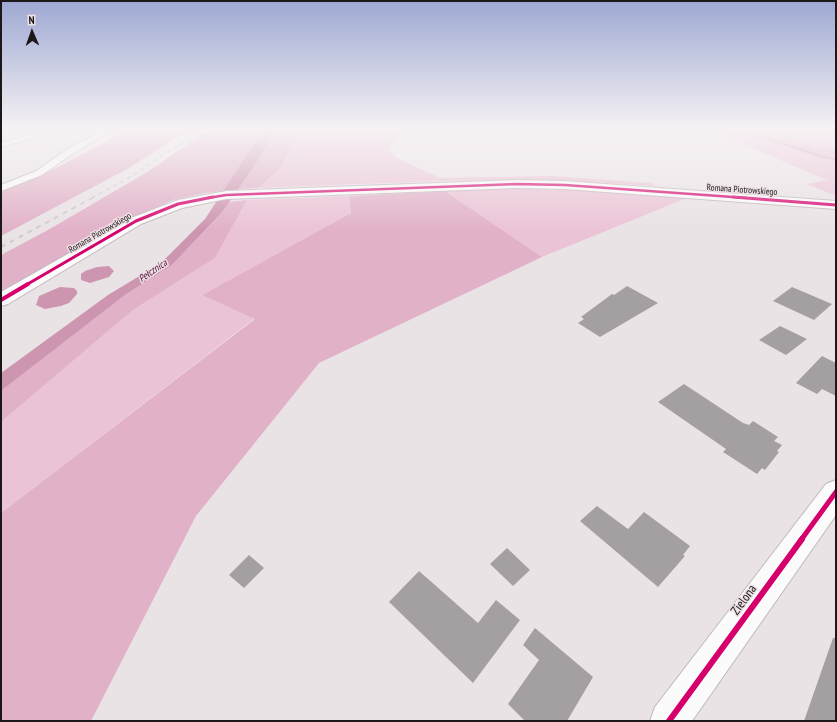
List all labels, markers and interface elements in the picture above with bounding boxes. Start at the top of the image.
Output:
north arrow [12,12,52,52]
text: N [28,13,35,27]
street label: Romana Piotrowskiego [706,182,778,198]
street label: Romana Piotrowskiego [67,211,133,255]
water label: Pełcznica [136,257,170,285]
street label: Zielona [728,582,760,618]

